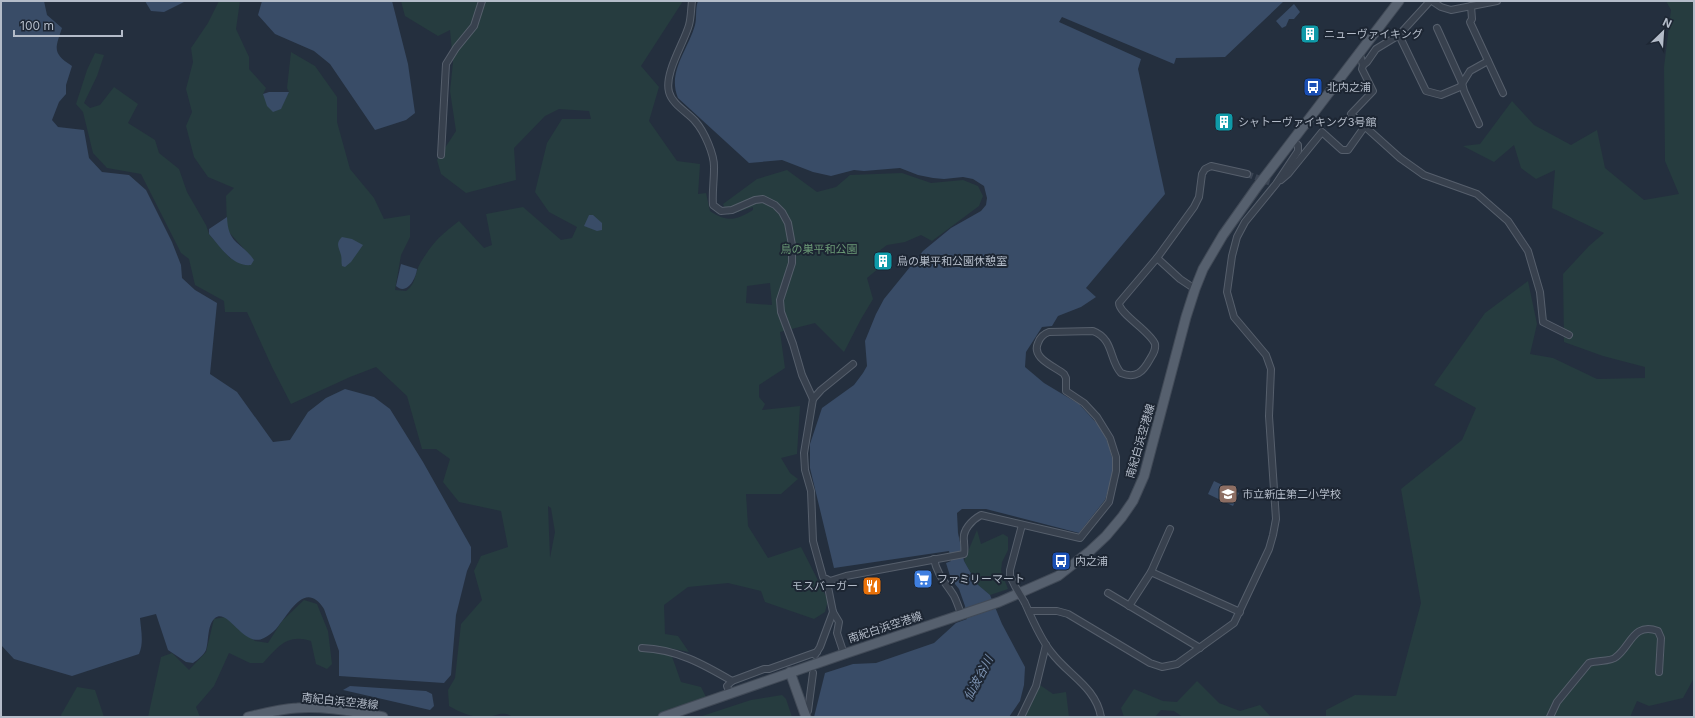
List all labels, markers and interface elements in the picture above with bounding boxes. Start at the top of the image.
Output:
scale bar [14,12,122,38]
north arrow [1643,12,1683,52]
text: N [1660,15,1674,31]
text: 100 m [20,18,54,33]
building icon: ニューヴァイキング [1299,23,1321,45]
place label: ニューヴァイキング [1324,27,1423,41]
bus stop icon: 北内之浦 [1302,76,1324,98]
place label: 北内之浦 [1327,80,1371,94]
building icon: シャトーヴァイキング3号館 [1213,111,1235,133]
place label: シャトーヴァイキング3号館 [1238,115,1376,129]
park label: 鳥の巣平和公園 [781,242,858,256]
building icon: 鳥の巣平和公園休憩室 [872,250,894,272]
place label: 鳥の巣平和公園休憩室 [897,254,1007,268]
street label: 南紀白浜空港線 [1123,402,1157,480]
school or university icon: 市立新庄第二小学校 [1217,483,1239,505]
place label: 市立新庄第二小学校 [1242,487,1341,501]
bus stop icon: 内之浦 [1050,550,1072,572]
place label: 内之浦 [1075,554,1108,568]
supermarket icon: ファミリーマート [912,568,934,590]
place label: ファミリーマート [937,572,1025,586]
restaurant icon: モスバーガー [861,575,883,597]
place label: モスバーガー [792,579,858,593]
street label: 南紀白浜空港線 [846,608,924,646]
water label: 仙波谷川 [960,652,997,703]
street label: 南紀白浜空港線 [301,690,379,712]

